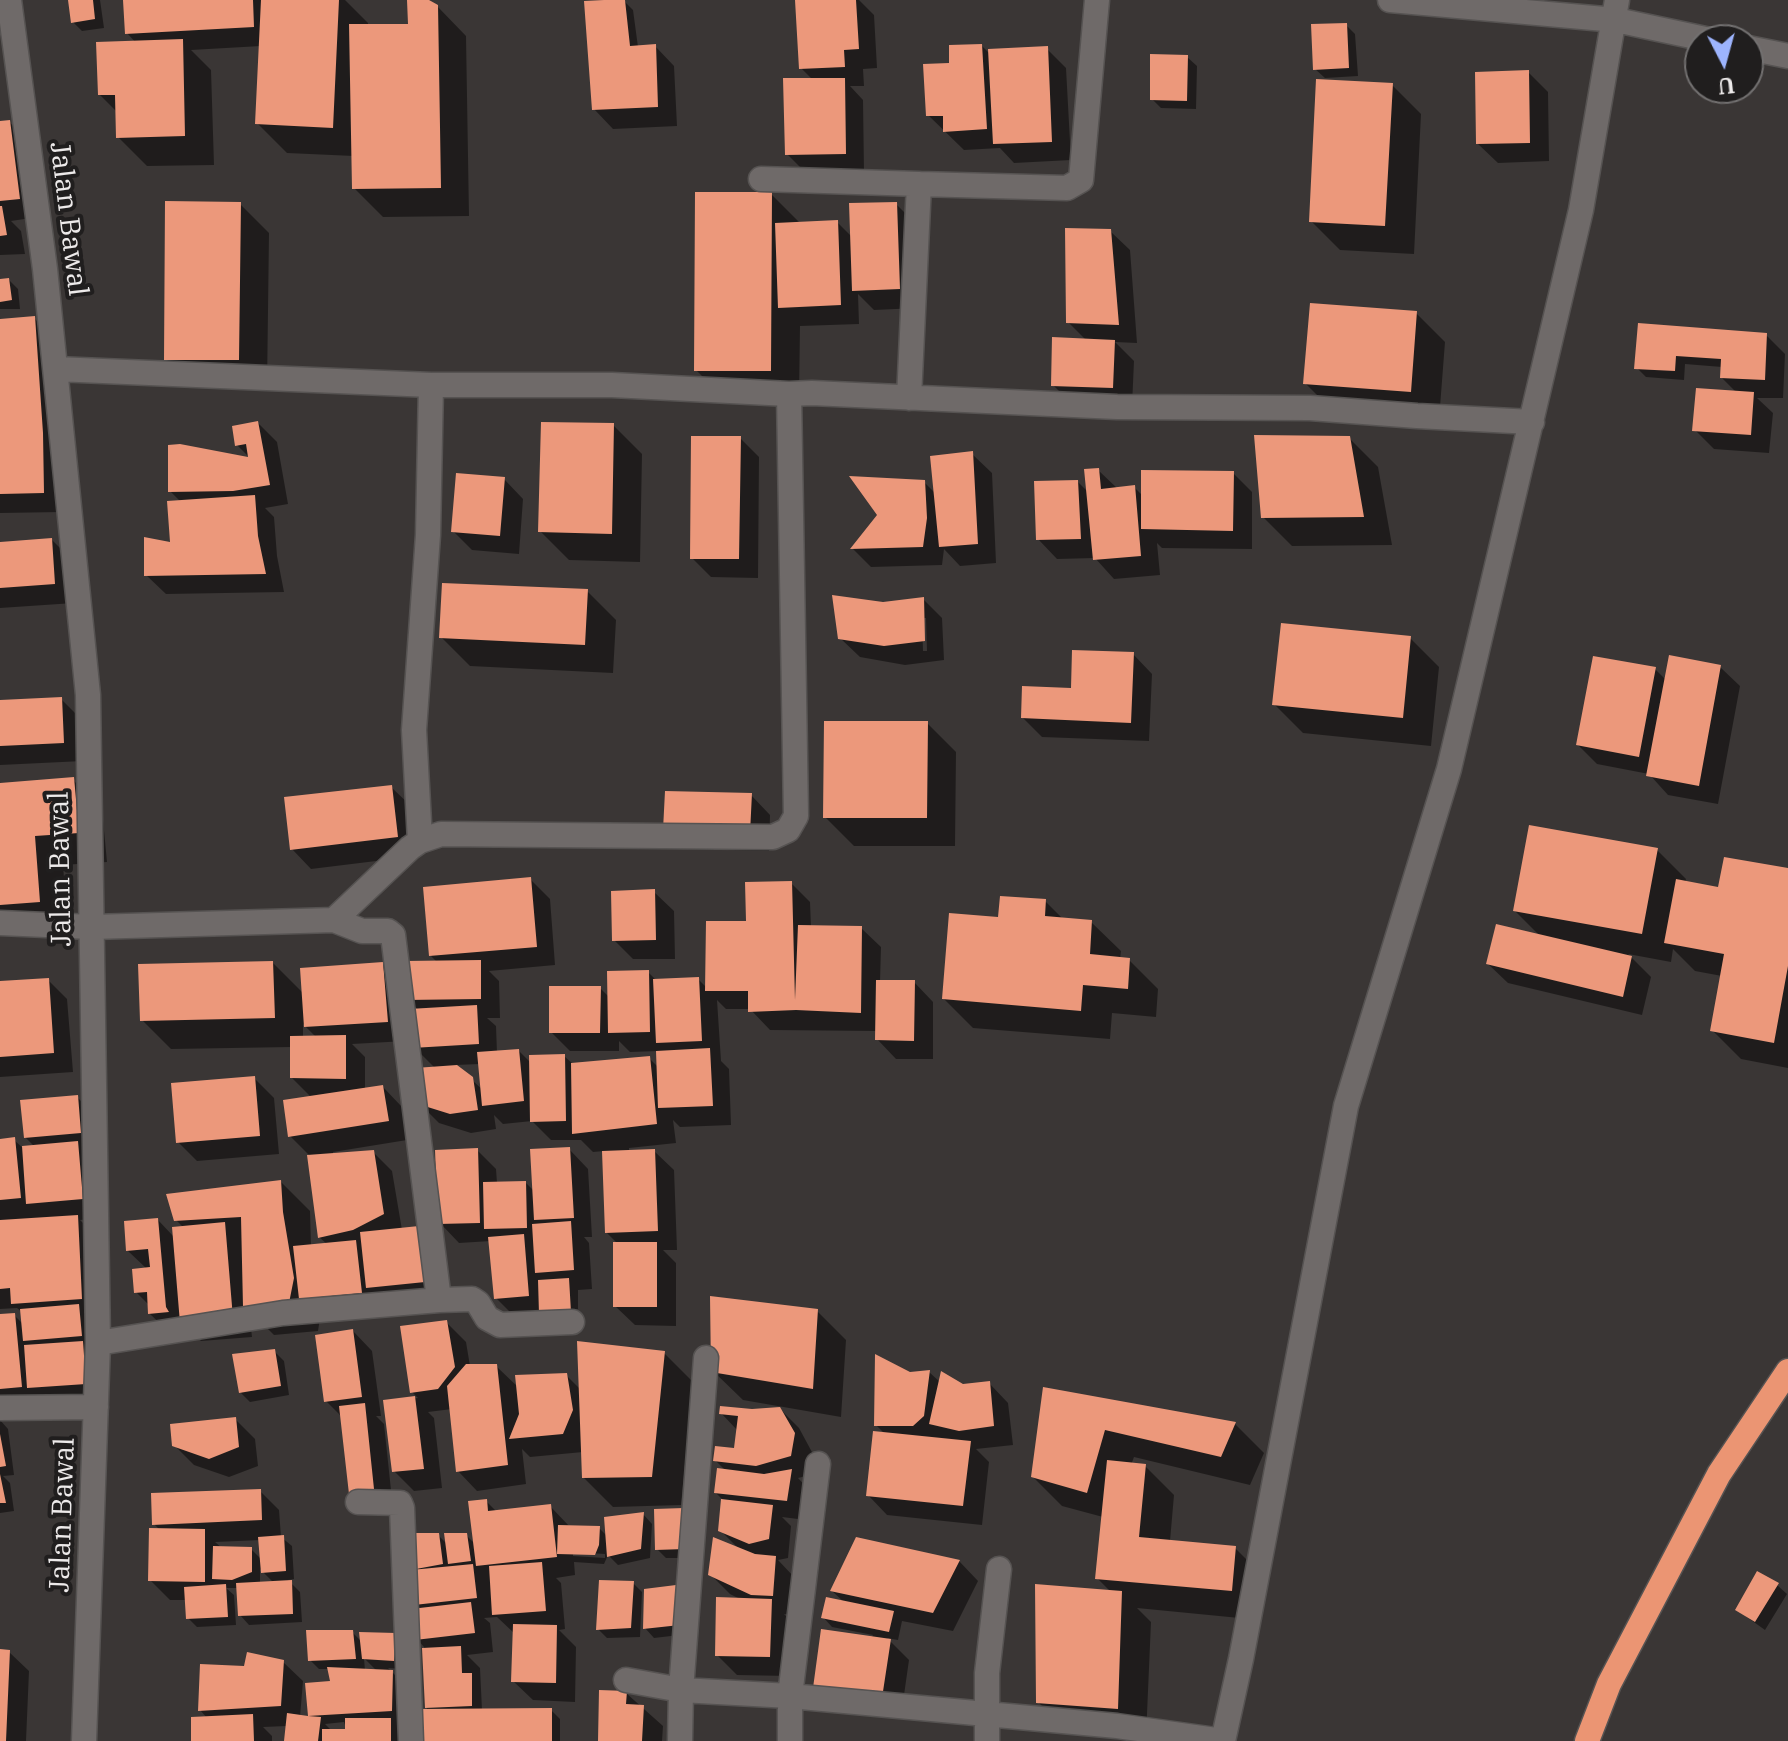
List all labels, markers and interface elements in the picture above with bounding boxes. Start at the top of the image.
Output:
north arrow [1684,24,1764,104]
text: U [1716,71,1736,102]
street label: Jalan Bawal [42,140,94,298]
street label: Jalan Bawal [43,791,79,947]
street label: Jalan Bawal [44,1437,82,1593]

